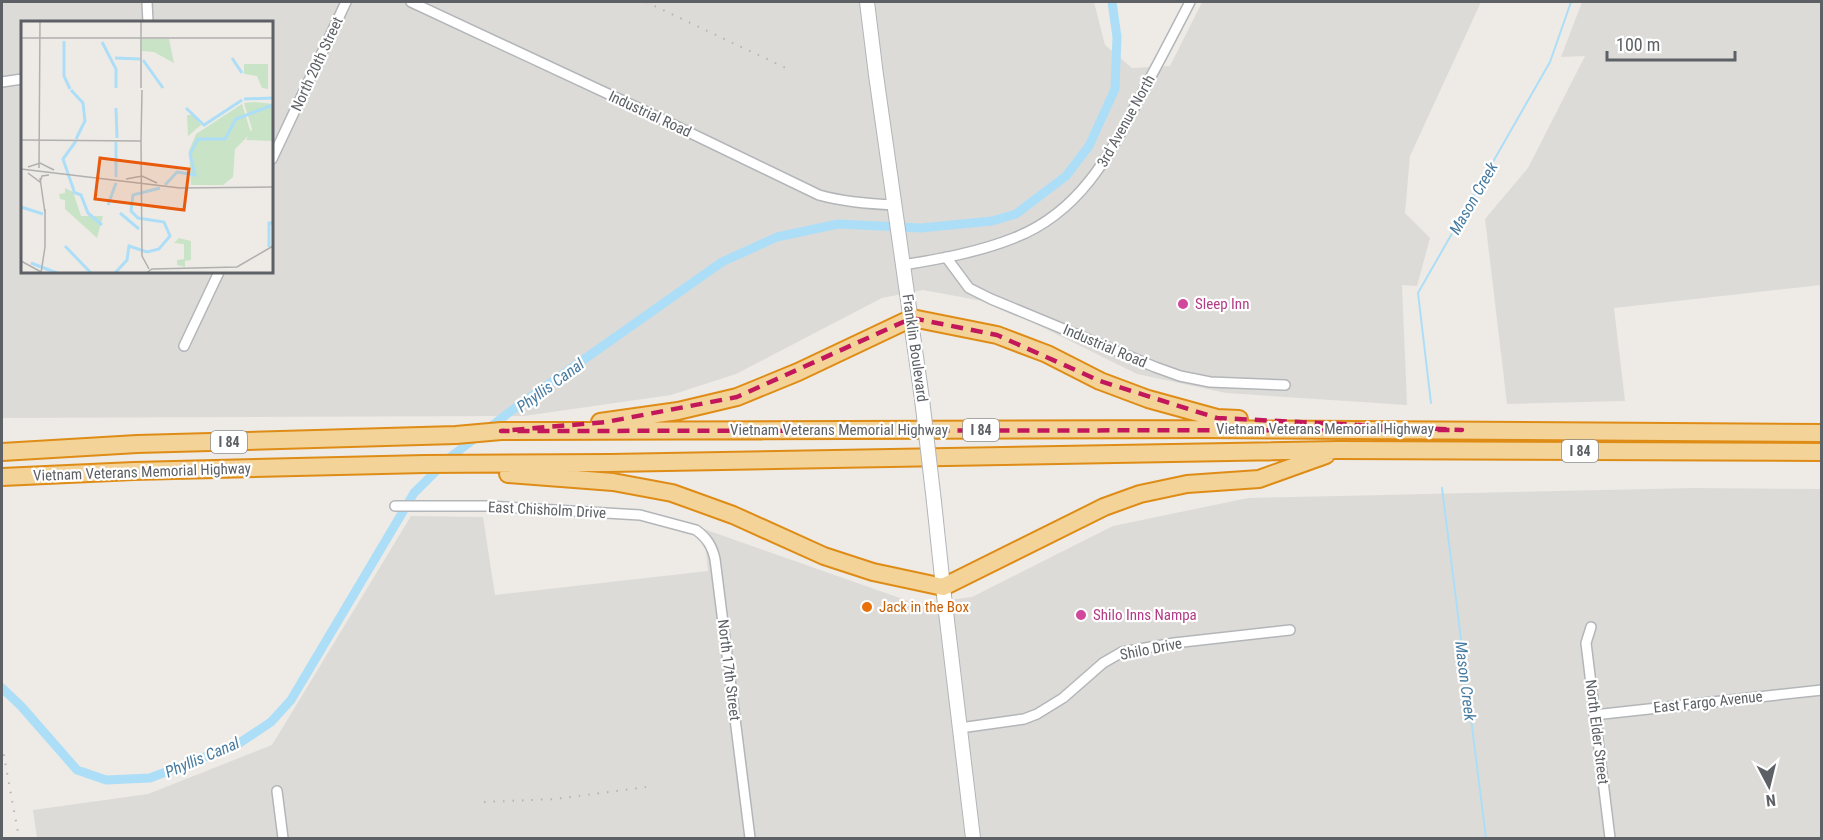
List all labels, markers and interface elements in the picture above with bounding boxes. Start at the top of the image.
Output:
street label: North 20th Street [287,14,347,114]
inset map [21,21,273,273]
scale bar [1607,24,1734,62]
text: 100 m [1616,34,1660,55]
street label: 3rd Avenue North [1093,72,1159,170]
street label: Industrial Road [606,87,694,141]
water label: Mason Creek [1445,158,1502,238]
street label: Franklin Boulevard [899,293,931,403]
place label: Sleep Inn [1195,295,1249,313]
marker: Sleep Inn [1176,297,1190,311]
street label: Industrial Road [1060,320,1150,372]
water label: Phyllis Canal [513,354,588,416]
road number: I 84 [963,419,999,441]
street label: Vietnam Veterans Memorial Highway [1216,420,1434,438]
street label: Vietnam Veterans Memorial Highway [730,421,948,439]
road number: I 84 [211,431,247,453]
road number: I 84 [1562,440,1598,462]
street label: Vietnam Veterans Memorial Highway [33,459,251,485]
street label: East Chisholm Drive [487,498,607,522]
place label: Jack in the Box [879,598,969,616]
marker: Jack in the Box [860,600,874,614]
place label: Shilo Inns Nampa [1093,606,1197,624]
marker: Shilo Inns Nampa [1074,608,1088,622]
street label: North 17th Street [714,618,744,722]
street label: Shilo Drive [1118,634,1184,664]
water label: Mason Creek [1451,640,1480,723]
street label: North Elder Street [1582,679,1612,785]
street label: East Fargo Avenue [1653,687,1763,717]
water label: Phyllis Canal [162,733,243,782]
north arrow [1739,756,1799,816]
text: N [1765,790,1777,810]

